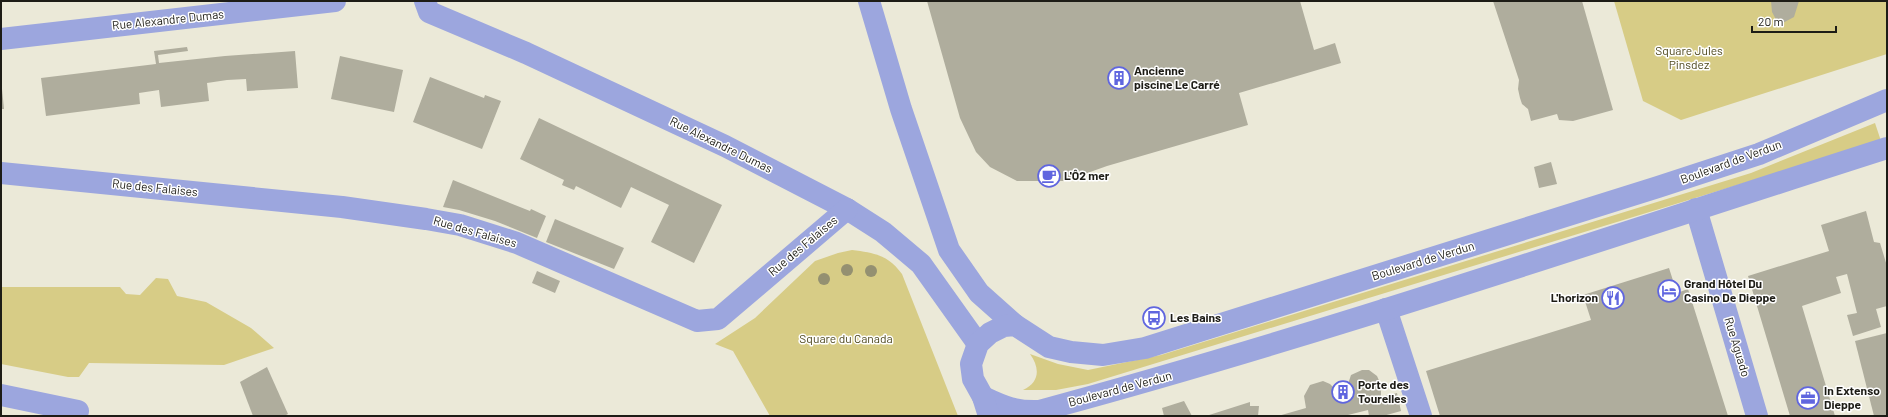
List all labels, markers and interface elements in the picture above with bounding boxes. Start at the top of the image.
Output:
street label: Rue Alexandre Dumas [111,6,225,32]
scale bar [1752,8,1836,34]
text: 20 m [1758,14,1784,28]
park label: Square Jules Pinsdez [1655,43,1723,71]
place label: Ancienne piscine Le Carré [1134,63,1220,91]
building icon: Ancienne piscine Le Carré [1106,65,1132,91]
street label: Rue Alexandre Dumas [668,113,775,175]
street label: Boulevard de Verdun [1678,136,1783,186]
cafe icon: L'Ô2 mer [1036,163,1062,189]
place label: L'Ô2 mer [1064,168,1110,182]
street label: Rue des Falaises [112,176,199,198]
street label: Rue des Falaises [432,212,519,250]
street label: Rue des Falaises [765,212,840,278]
street label: Boulevard de Verdun [1370,238,1476,282]
place label: Grand Hôtel Du Casino De Dieppe [1684,276,1776,304]
hotel icon: Grand Hôtel Du Casino De Dieppe [1656,278,1682,304]
restaurant icon: L'horizon [1600,285,1626,311]
place label: L'horizon [1551,290,1598,304]
bus stop icon: Les Bains [1141,305,1167,331]
place label: Les Bains [1170,310,1221,324]
street label: Rue Aguado [1722,315,1754,378]
park label: Square du Canada [799,331,893,345]
street label: Boulevard de Verdun [1067,367,1173,409]
place label: Porte des Tourelles [1358,377,1409,405]
building icon: Porte des Tourelles [1330,379,1356,405]
place label: In Extenso Dieppe [1824,383,1880,411]
office icon: In Extenso Dieppe [1795,385,1821,411]

